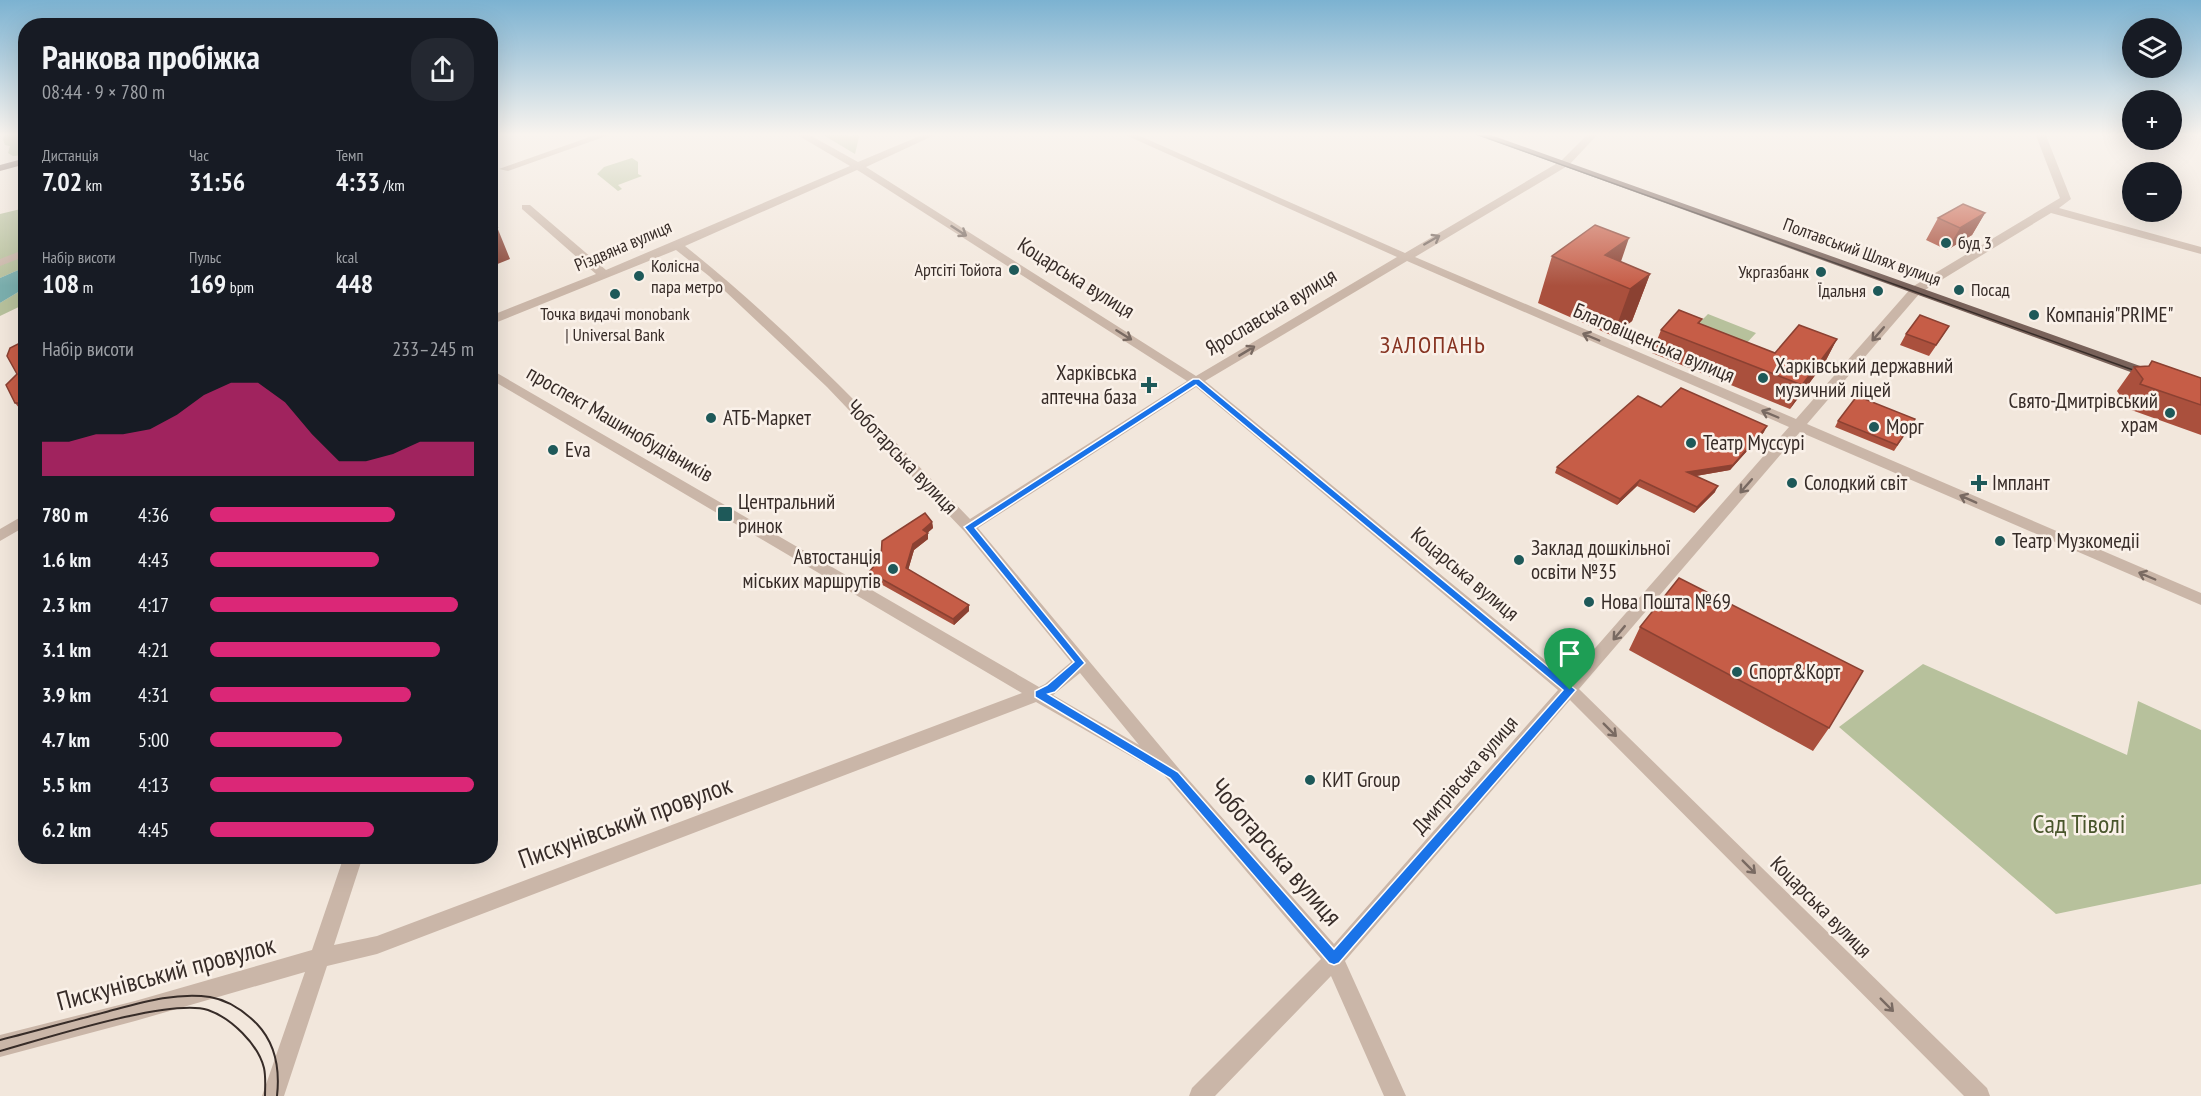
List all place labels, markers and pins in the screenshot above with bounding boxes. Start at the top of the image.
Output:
place label: буд 3 [1958,231,1992,254]
marker: буд 3 [1939,236,1953,250]
place label: Колісна пара метро [651,254,723,298]
place label: Артсіті Тойота [915,258,1002,281]
place label: Укргазбанк [1738,260,1809,283]
marker: Артсіті Тойота [1007,263,1021,277]
marker: Укргазбанк [1814,265,1828,279]
marker: Колісна пара метро [632,269,646,283]
place label: Посад [1971,278,2010,301]
place label: Їдальня [1818,279,1866,302]
marker: Посад [1952,283,1966,297]
marker: Їдальня [1871,284,1885,298]
marker: Точка видачі monobank | Universal Bank [608,287,622,301]
place label: Компанія"PRIME" [2046,301,2173,328]
place label: Точка видачі monobank | Universal Bank [540,302,690,346]
marker: Компанія"PRIME" [2027,308,2041,322]
place label: Харківський державний музичний ліцей [1775,352,1953,403]
place label: Харківська аптечна база [1041,359,1137,410]
marker: Харківський державний музичний ліцей [1756,371,1770,385]
marker: Харківська аптечна база [1142,378,1156,392]
place label: Свято-Дмитрівський храм [2008,387,2158,438]
place label: АТБ-Маркет [723,404,811,431]
marker: Свято-Дмитрівський храм [2163,406,2177,420]
marker: АТБ-Маркет [704,411,718,425]
place label: Морг [1886,413,1925,440]
marker: Морг [1867,420,1881,434]
place label: Театр Муссурі [1703,429,1805,456]
place label: Eva [565,436,591,463]
marker: Театр Муссурі [1684,436,1698,450]
marker: Eva [546,443,560,457]
place label: Солодкий світ [1804,469,1907,496]
place label: Імплант [1992,469,2050,496]
marker: Імплант [1970,474,1988,492]
marker: Солодкий світ [1785,476,1799,490]
place label: Центральний ринок [738,488,835,539]
marker: Центральний ринок [716,505,734,523]
place label: Театр Музкомедіі [2012,527,2140,554]
place label: Заклад дошкільної освіти №35 [1531,534,1671,585]
marker: Театр Музкомедіі [1993,534,2007,548]
place label: Автостанція міських маршрутів [742,543,881,594]
marker: Заклад дошкільної освіти №35 [1512,553,1526,567]
marker: Автостанція міських маршрутів [886,562,900,576]
place label: Нова Пошта №69 [1601,588,1731,615]
marker: Нова Пошта №69 [1582,595,1596,609]
pin [1544,628,1595,690]
place label: Спорт&Корт [1749,658,1840,685]
marker: Спорт&Корт [1730,665,1744,679]
place label: КИТ Group [1322,766,1400,793]
marker: КИТ Group [1303,773,1317,787]

